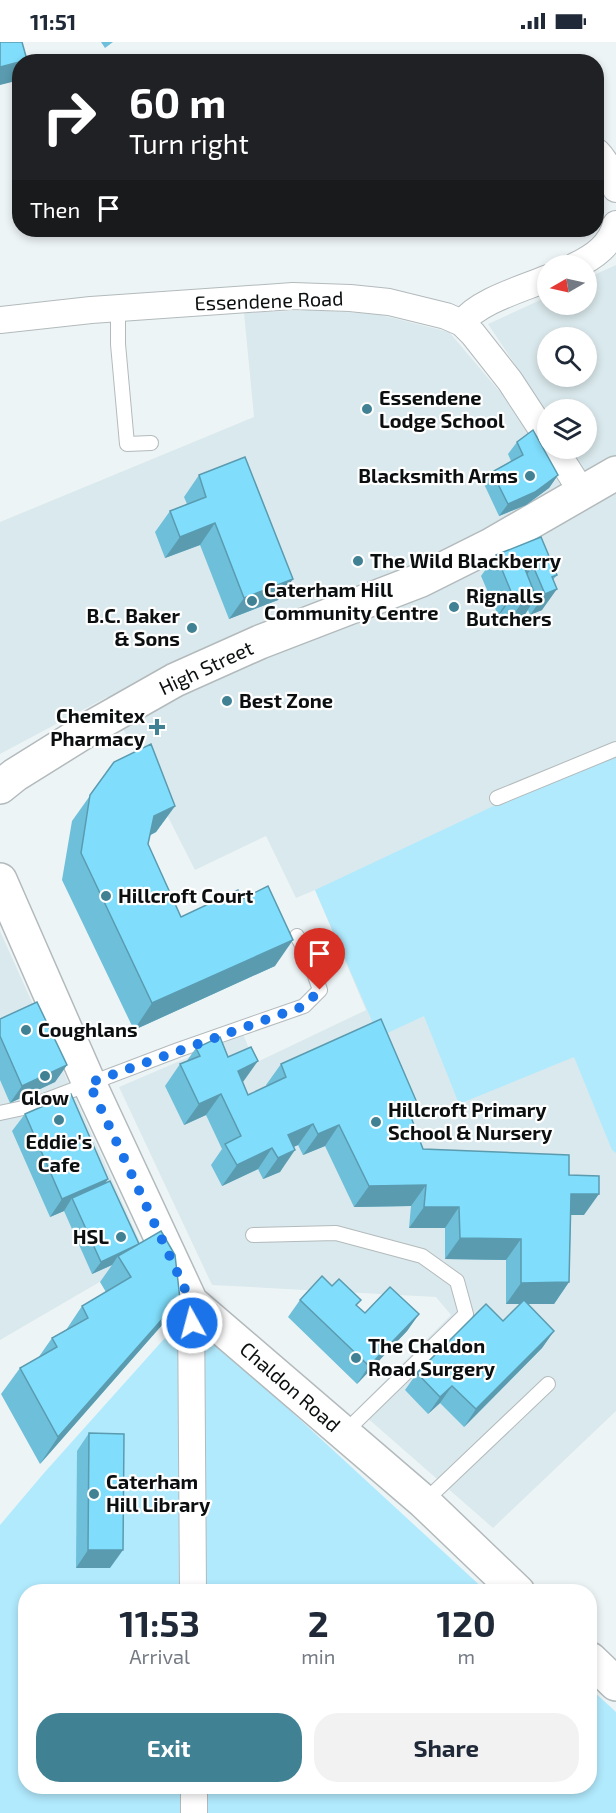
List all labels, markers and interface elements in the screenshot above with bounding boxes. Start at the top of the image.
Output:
text: 11:51 [30,8,76,34]
text: 60 m [129,76,226,126]
icon: right [30,78,108,156]
text: Turn right [129,127,249,159]
icon: arrive [92,192,125,225]
text: Then [30,196,80,222]
north arrow [537,255,597,315]
map controls [537,255,597,459]
street label: Essendene Road [194,285,344,315]
button: search [537,327,597,387]
place label: Essendene Lodge School [379,385,505,432]
button: layers [537,399,597,459]
marker: Essendene Lodge School [360,402,374,416]
place label: Blacksmith Arms [358,463,518,487]
marker: Blacksmith Arms [523,469,537,483]
place label: The Wild Blackberry [370,548,562,573]
marker: The Wild Blackberry [351,554,365,568]
place label: Caterham Hill Community Centre [264,577,439,625]
place label: Rignalls Butchers [466,583,552,630]
marker: Caterham Hill Community Centre [245,594,259,608]
marker: Rignalls Butchers [447,600,461,614]
place label: B.C. Baker & Sons [87,603,180,650]
marker: B.C. Baker & Sons [185,621,199,635]
street label: High Street [155,635,257,699]
place label: Best Zone [239,688,333,712]
marker: Best Zone [220,694,234,708]
place label: Chemitex Pharmacy [50,703,146,751]
marker: Chemitex Pharmacy [150,720,164,734]
place label: Hillcroft Court [118,883,254,907]
marker: Hillcroft Court [99,889,113,903]
pin [294,928,345,990]
icon: arrive [303,937,336,970]
place label: Coughlans [38,1017,138,1041]
marker: Coughlans [19,1023,33,1037]
marker: Glow [38,1069,52,1083]
place label: Glow [21,1085,69,1109]
place label: Hillcroft Primary School & Nursery [388,1097,553,1145]
marker: Eddie's Cafe [52,1113,66,1127]
marker: Hillcroft Primary School & Nursery [369,1115,383,1129]
place label: Eddie's Cafe [26,1129,92,1176]
place label: HSL [73,1224,109,1248]
marker: HSL [114,1230,128,1244]
position arrow [160,1291,224,1355]
place label: The Chaldon Road Surgery [368,1333,496,1381]
street label: Chaldon Road [236,1336,346,1436]
marker: The Chaldon Road Surgery [349,1351,363,1365]
place label: Caterham Hill Library [106,1469,211,1517]
marker: Caterham Hill Library [87,1487,101,1501]
text: 11:53 [119,1601,200,1644]
text: 2 [308,1601,329,1644]
text: 120 [437,1601,496,1644]
text: Arrival [129,1644,190,1668]
text: min [301,1644,335,1668]
text: m [457,1644,475,1668]
button: Exit [36,1713,302,1782]
button: Share [314,1713,579,1782]

